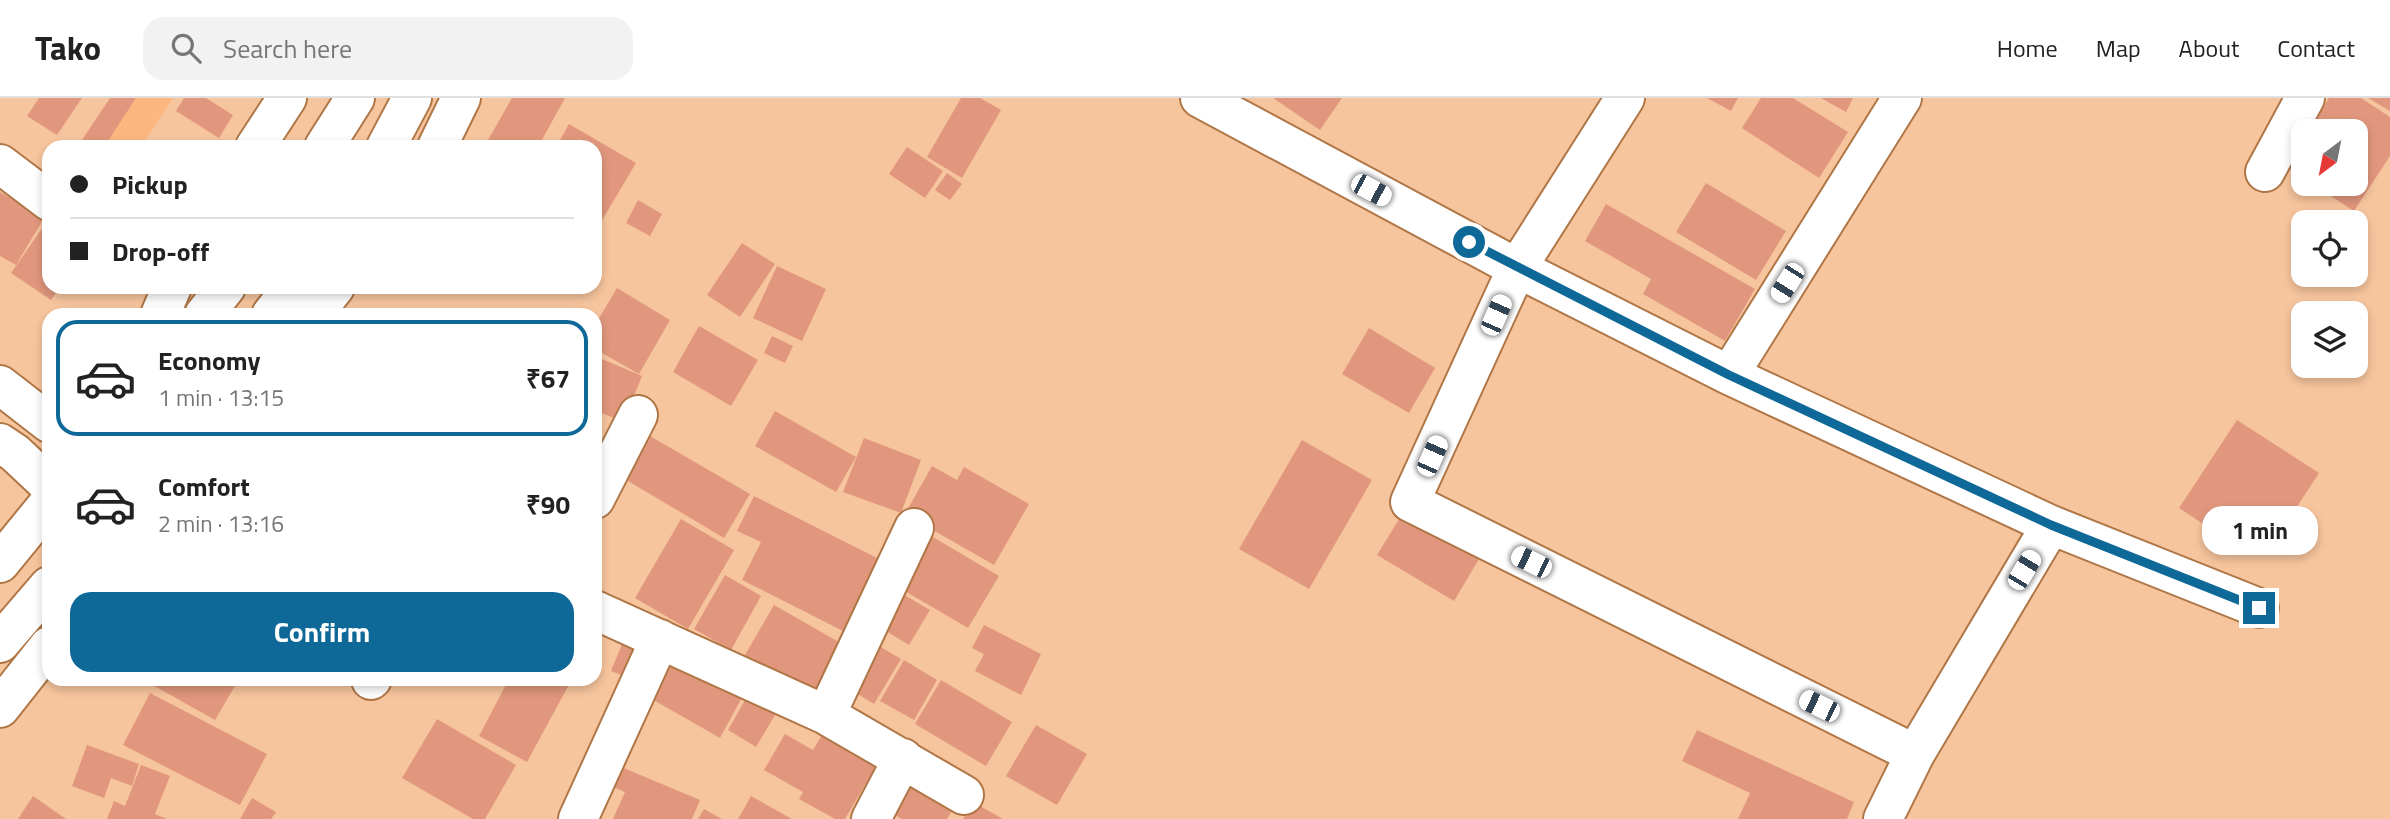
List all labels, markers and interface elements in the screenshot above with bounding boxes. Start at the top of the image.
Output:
search box [143,17,633,80]
text: Tako [35,23,101,73]
icon: search [167,29,205,67]
text: Search here [223,29,352,68]
text: Home [1997,30,2058,66]
text: Map [2096,30,2141,66]
text: About [2179,30,2239,66]
text: Contact [2277,30,2355,66]
north arrow [2291,119,2368,196]
map controls [2291,119,2368,378]
text: Pickup [112,165,188,204]
car [1348,171,1395,209]
button: locate [2291,210,2368,287]
route start [1453,226,1485,258]
text: Drop-off [112,232,209,271]
car [1767,260,1808,306]
car [1478,292,1515,338]
button: layers [2291,301,2368,378]
text: Economy [158,341,260,380]
icon: car [74,347,137,410]
text: ₹67 [526,359,570,398]
text: 1 min · 13:15 [158,380,284,415]
car [1414,433,1451,479]
text: Comfort [158,467,250,506]
icon: car [74,473,137,536]
text: ₹90 [526,485,570,524]
text: 2 min · 13:16 [158,506,284,541]
callout: 1 min [2201,506,2317,556]
text: 1 min [2232,513,2288,548]
car [1508,543,1555,581]
car [2005,547,2044,593]
button: Confirm [70,592,574,672]
route end [2243,592,2275,624]
car [1796,687,1843,725]

